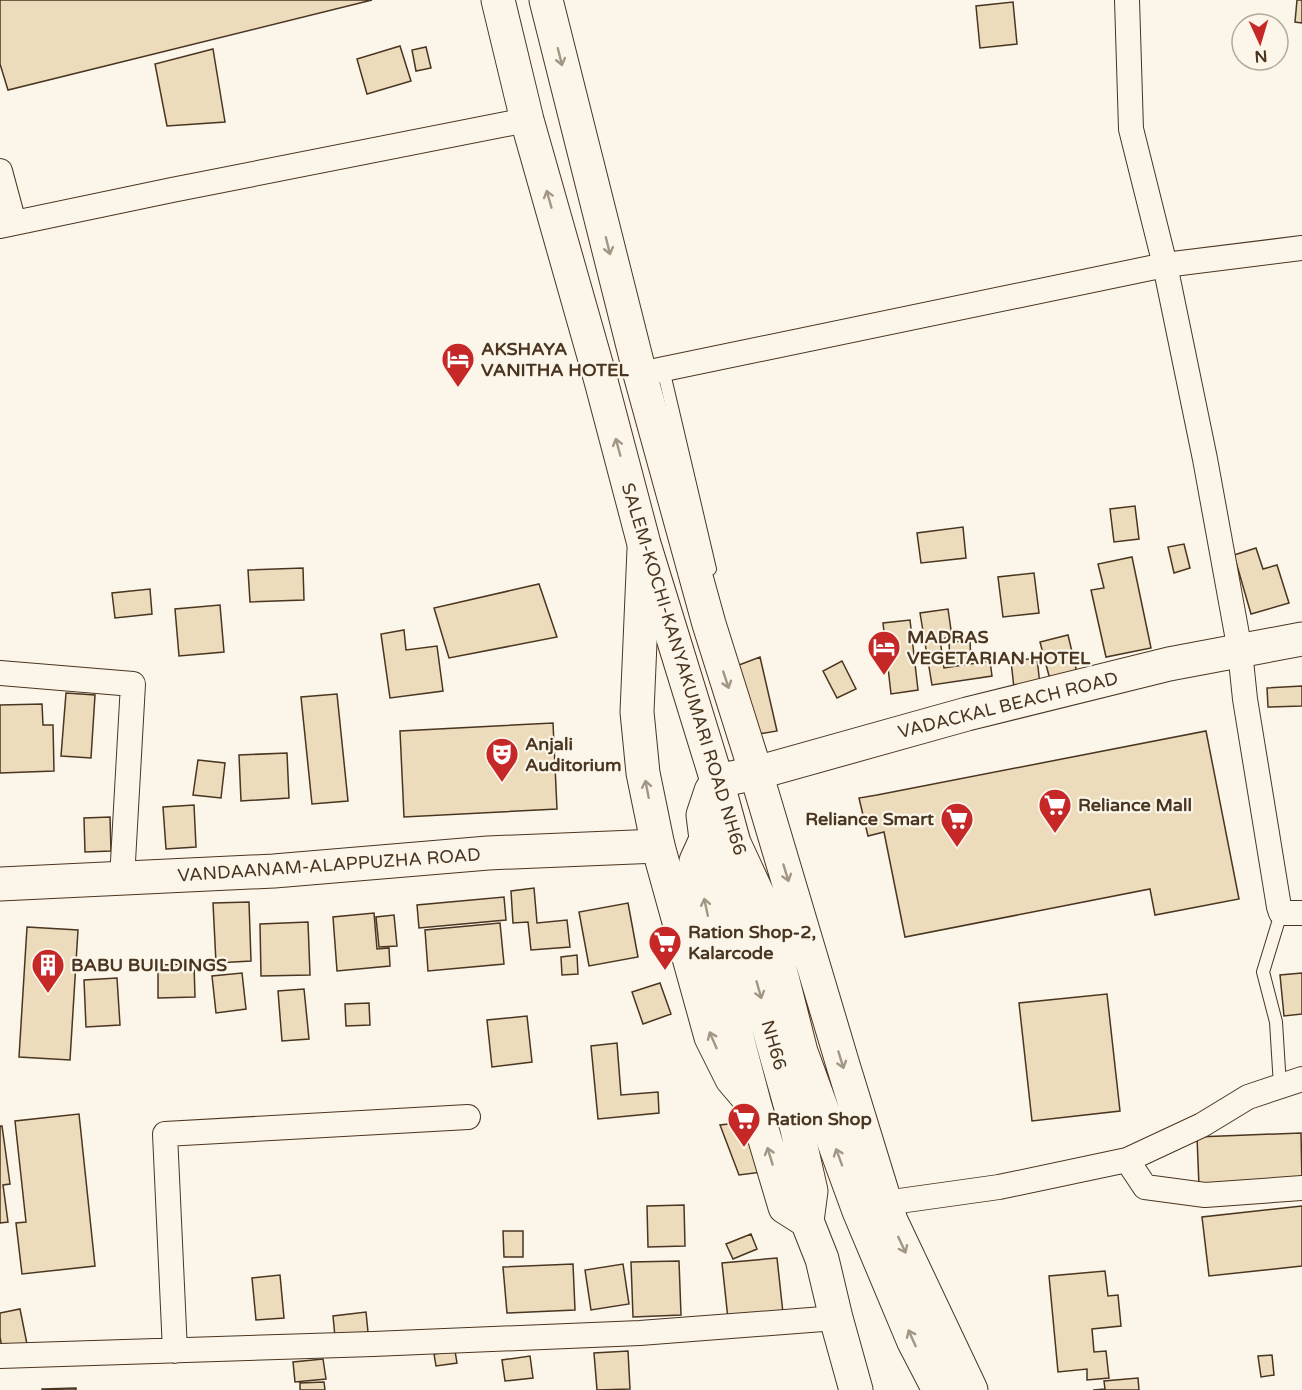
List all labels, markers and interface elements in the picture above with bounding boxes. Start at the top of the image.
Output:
north arrow [1230,12,1290,72]
text: N [1254,46,1268,66]
one-way arrow [555,47,567,66]
one-way arrow [543,189,554,208]
one-way arrow [603,236,615,255]
place label: AKSHAYA VANITHA HOTEL [481,338,630,381]
hotel icon: AKSHAYA VANITHA HOTEL [440,341,476,388]
one-way arrow [612,438,624,457]
street label: SALEM-KOCHI-KANYAKUMARI ROAD NH66 [617,480,751,858]
place label: MADRAS VEGETARIAN HOTEL [907,626,1091,669]
hotel icon: MADRAS VEGETARIAN HOTEL [866,629,902,676]
street label: VADACKAL BEACH ROAD [896,667,1120,743]
one-way arrow [722,670,733,689]
place label: Anjali Auditorium [525,733,622,776]
theatre icon: Anjali Auditorium [484,736,520,783]
one-way arrow [641,779,652,799]
supermarket icon: Reliance Mall [1037,787,1073,834]
place label: Reliance Mall [1078,794,1192,816]
supermarket icon: Reliance Smart [939,801,975,848]
place label: Reliance Smart [805,808,934,830]
street label: VANDAANAM-ALAPPUZHA ROAD [177,843,481,887]
one-way arrow [781,863,792,882]
one-way arrow [699,898,711,917]
place label: Ration Shop-2, Kalarcode [688,921,816,964]
supermarket icon: Ration Shop-2, Kalarcode [647,924,683,971]
building icon: BABU BUILDINGS [30,947,66,994]
place label: BABU BUILDINGS [71,954,227,976]
one-way arrow [753,980,765,999]
street label: NH66 [756,1018,792,1072]
one-way arrow [707,1031,718,1049]
one-way arrow [836,1050,847,1069]
supermarket icon: Ration Shop [726,1101,762,1148]
place label: Ration Shop [767,1108,872,1130]
one-way arrow [764,1147,775,1166]
one-way arrow [833,1148,844,1167]
one-way arrow [897,1236,909,1254]
one-way arrow [906,1329,918,1347]

